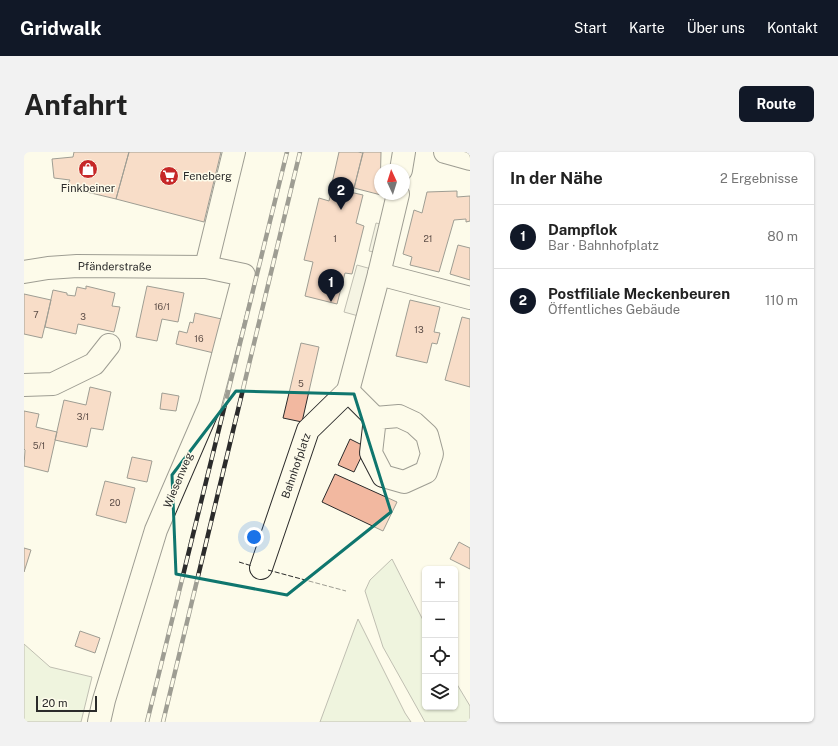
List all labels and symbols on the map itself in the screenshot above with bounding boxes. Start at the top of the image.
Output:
shop icon: Finkbeiner [77,158,99,180]
north arrow [374,164,410,200]
supermarket icon: Feneberg [158,165,180,187]
place label: Feneberg [183,170,232,182]
pin: 2 [328,177,354,210]
place label: Finkbeiner [61,182,115,194]
house number: 1 [333,233,337,244]
house number: 21 [423,233,433,244]
street label: Pfänderstraße [78,260,151,273]
pin: 1 [318,269,344,302]
house number: 16/1 [154,301,170,312]
house number: 7 [33,309,39,320]
house number: 3 [80,311,86,322]
house number: 13 [414,324,424,335]
house number: 16 [194,333,204,344]
house number: 5 [298,378,304,389]
house number: 3/1 [77,411,89,422]
street label: Bahnhofplatz [279,432,312,500]
house number: 5/1 [33,440,45,451]
street label: Wiesenweg [161,450,195,509]
house number: 20 [110,497,121,508]
your location [244,527,264,547]
scale bar [36,694,97,713]

